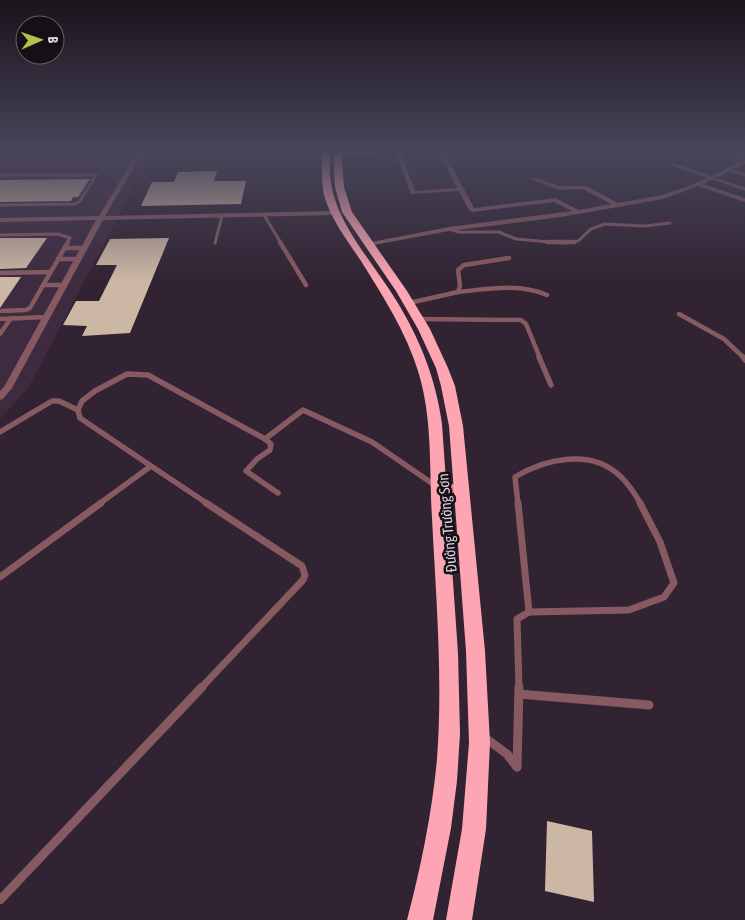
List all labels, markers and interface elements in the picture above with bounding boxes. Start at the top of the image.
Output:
north arrow [15,15,65,65]
text: B [45,36,61,44]
street label: Đường Trường Sơn [434,473,460,573]

